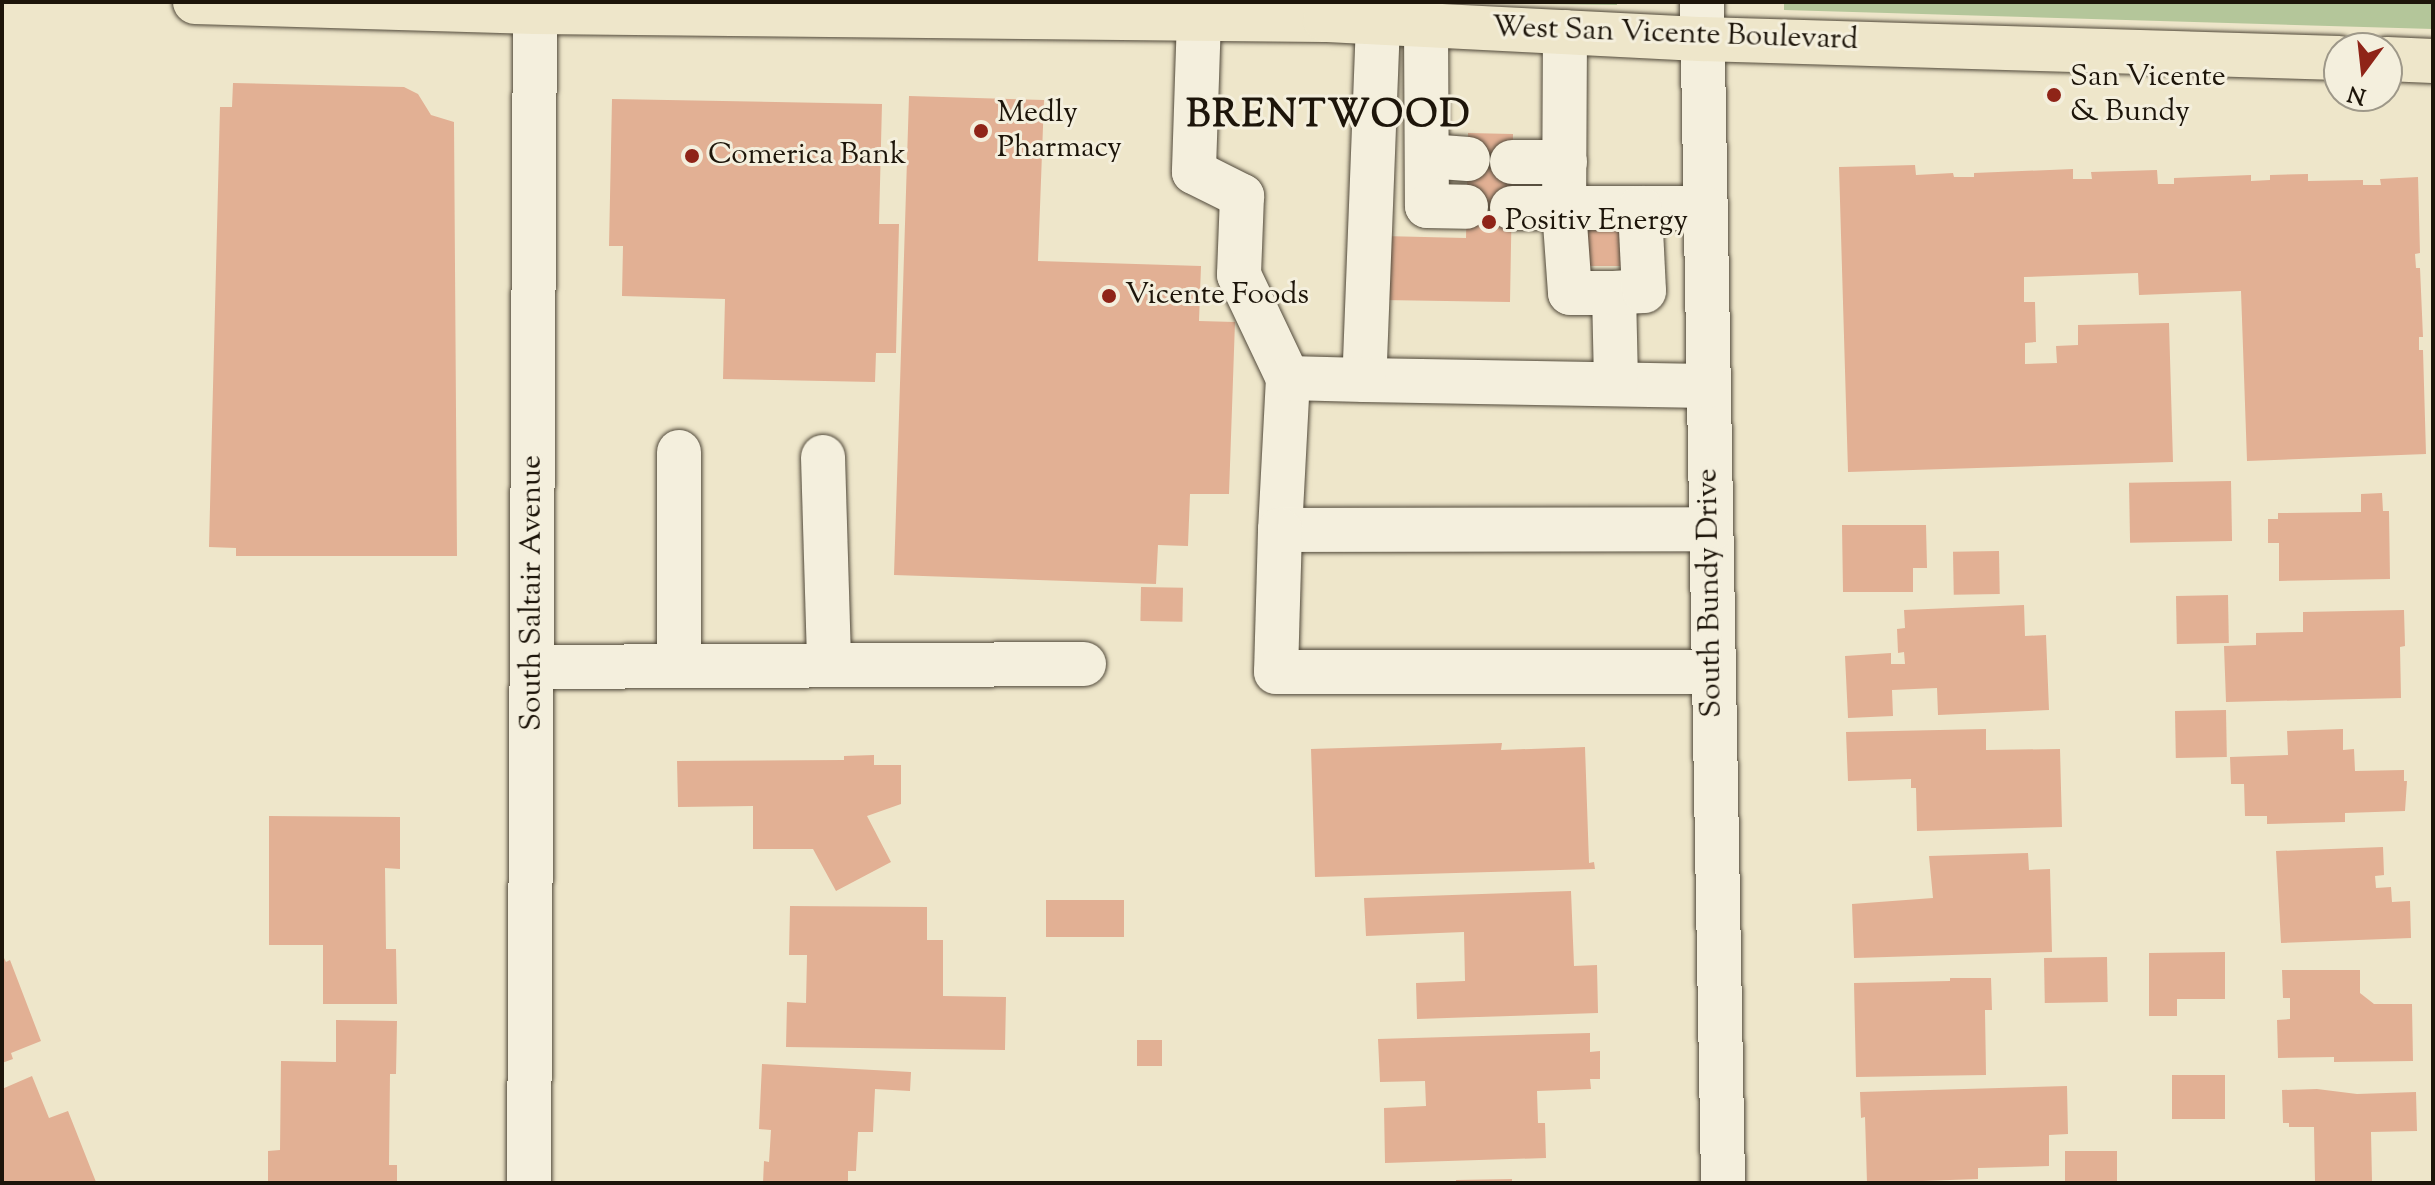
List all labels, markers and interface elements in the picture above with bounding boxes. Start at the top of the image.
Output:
street label: West San Vicente Boulevard [1491,11,1859,59]
north arrow [2323,32,2403,112]
place label: San Vicente & Bundy [2070,60,2226,130]
text: N [2345,76,2370,111]
marker: San Vicente & Bundy [2045,86,2063,104]
district label: BRENTWOOD [1186,95,1472,141]
place label: Medly Pharmacy [997,96,1122,166]
marker: Medly Pharmacy [972,122,990,140]
place label: Comerica Bank [708,138,906,174]
marker: Comerica Bank [683,147,701,165]
place label: Positiv Energy [1505,204,1688,240]
marker: Positiv Energy [1480,213,1498,231]
place label: Vicente Foods [1125,278,1309,314]
marker: Vicente Foods [1100,287,1118,305]
street label: South Saltair Avenue [515,455,551,731]
street label: South Bundy Drive [1691,468,1731,718]

